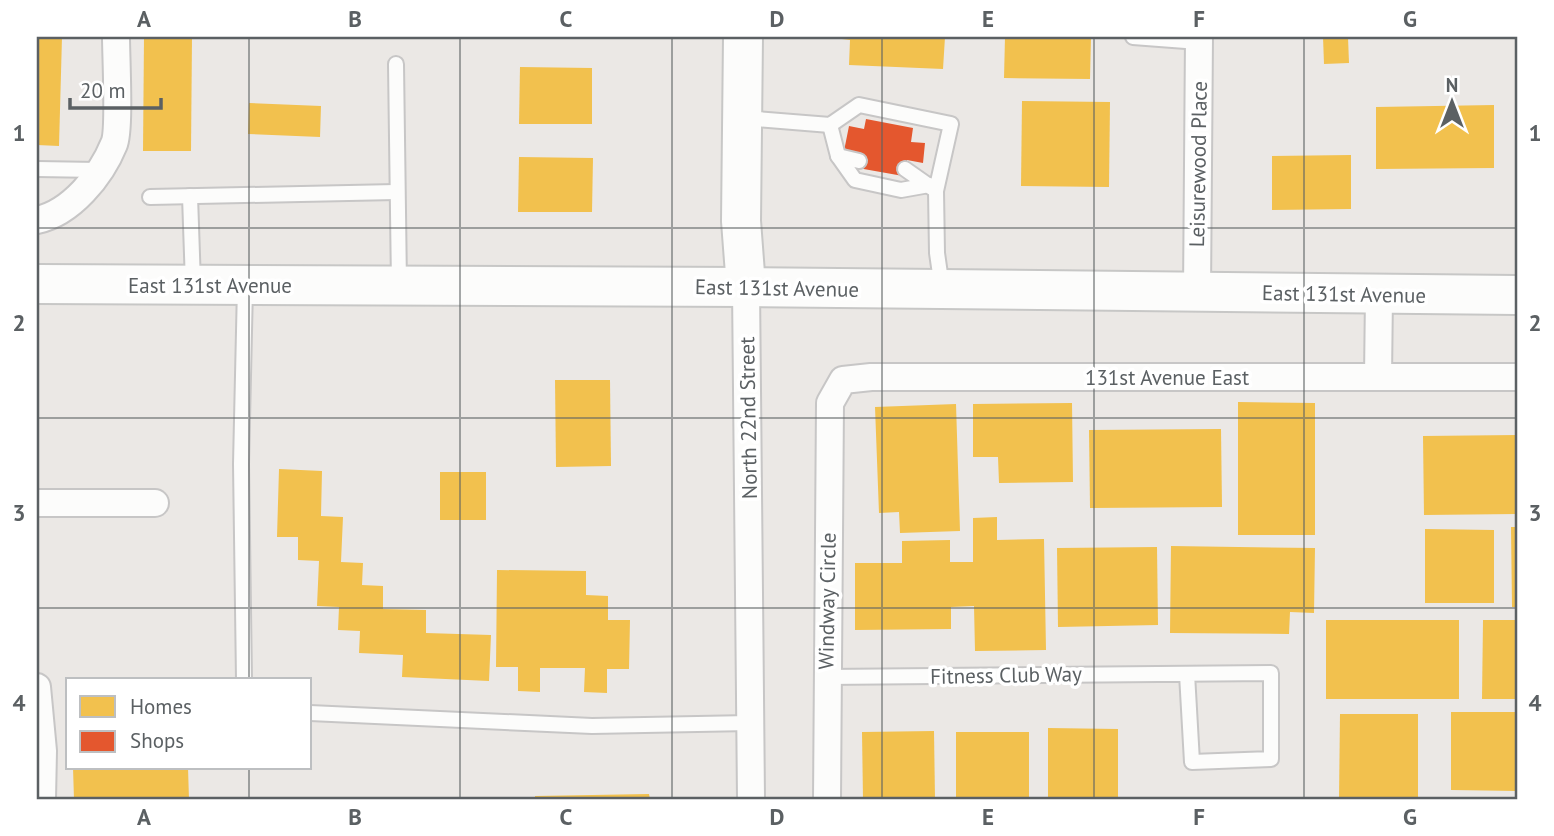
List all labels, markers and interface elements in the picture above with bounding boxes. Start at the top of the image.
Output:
text: A [137,4,151,33]
text: B [348,4,362,33]
text: C [560,4,573,33]
text: D [770,4,784,33]
text: E [982,4,994,33]
text: F [1193,4,1205,33]
text: G [1403,4,1417,33]
scale bar [70,66,161,110]
north arrow [1418,66,1488,136]
text: N [1446,73,1458,97]
text: 20 m [80,77,126,104]
street label: Leisurewood Place [1183,81,1213,247]
text: 1 [12,118,26,147]
text: 1 [1528,118,1542,147]
street label: East 131st Avenue [128,272,292,299]
street label: East 131st Avenue [695,273,859,303]
street label: East 131st Avenue [1262,279,1426,309]
text: 2 [12,308,26,337]
text: 2 [1528,308,1542,337]
street label: North 22nd Street [733,337,763,499]
street label: 131st Avenue East [1085,364,1249,391]
text: 3 [12,498,26,527]
text: 3 [1528,498,1542,527]
street label: Windway Circle [812,532,842,670]
street label: Fitness Club Way [930,660,1082,690]
legend [66,678,312,770]
text: 4 [12,688,26,717]
text: 4 [1528,688,1542,717]
text: Homes [130,693,192,720]
text: Shops [130,727,184,754]
text: A [137,802,151,831]
text: B [348,802,362,831]
text: C [560,802,573,831]
text: D [770,802,784,831]
text: E [982,802,994,831]
text: F [1193,802,1205,831]
text: G [1403,802,1417,831]

